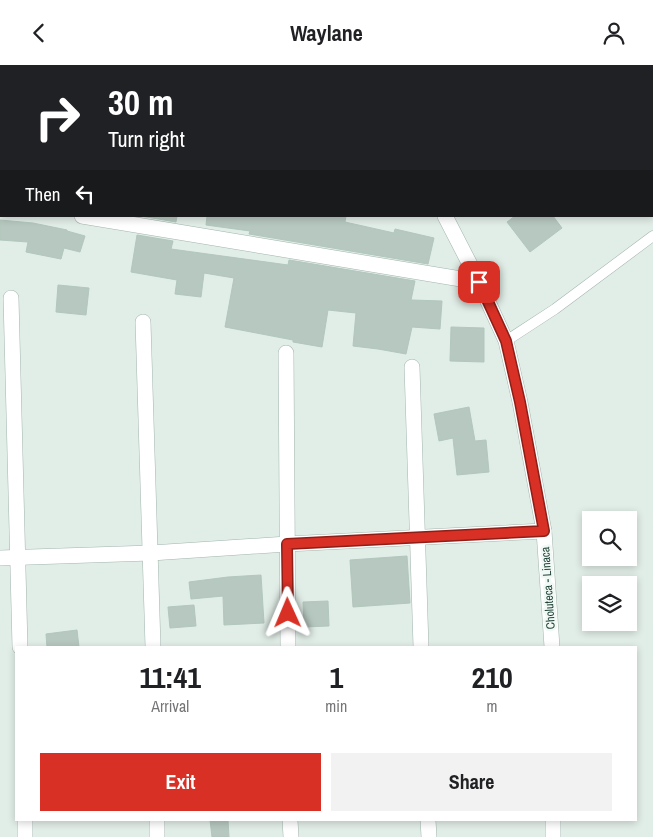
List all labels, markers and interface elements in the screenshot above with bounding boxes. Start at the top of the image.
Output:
text: Waylane [290,18,363,48]
icon: back [25,19,53,47]
icon: person [600,19,628,47]
text: 30 m [108,79,173,126]
icon: right [25,85,90,150]
text: Turn right [108,124,185,154]
icon: left [71,180,99,208]
text: Then [25,181,61,207]
pin [458,261,500,303]
icon: arrive [465,268,493,296]
map controls [582,511,637,631]
button: search [582,511,637,566]
street label: Choluteca - Linaca [537,546,559,630]
button: layers [582,576,637,631]
position arrow [261,586,313,638]
text: 11:41 [139,657,201,697]
text: 1 [329,657,343,697]
text: 210 [472,657,513,697]
text: Arrival [151,695,189,717]
text: min [325,695,347,717]
text: m [487,695,498,717]
button: Exit [40,753,321,811]
button: Share [331,753,612,811]

